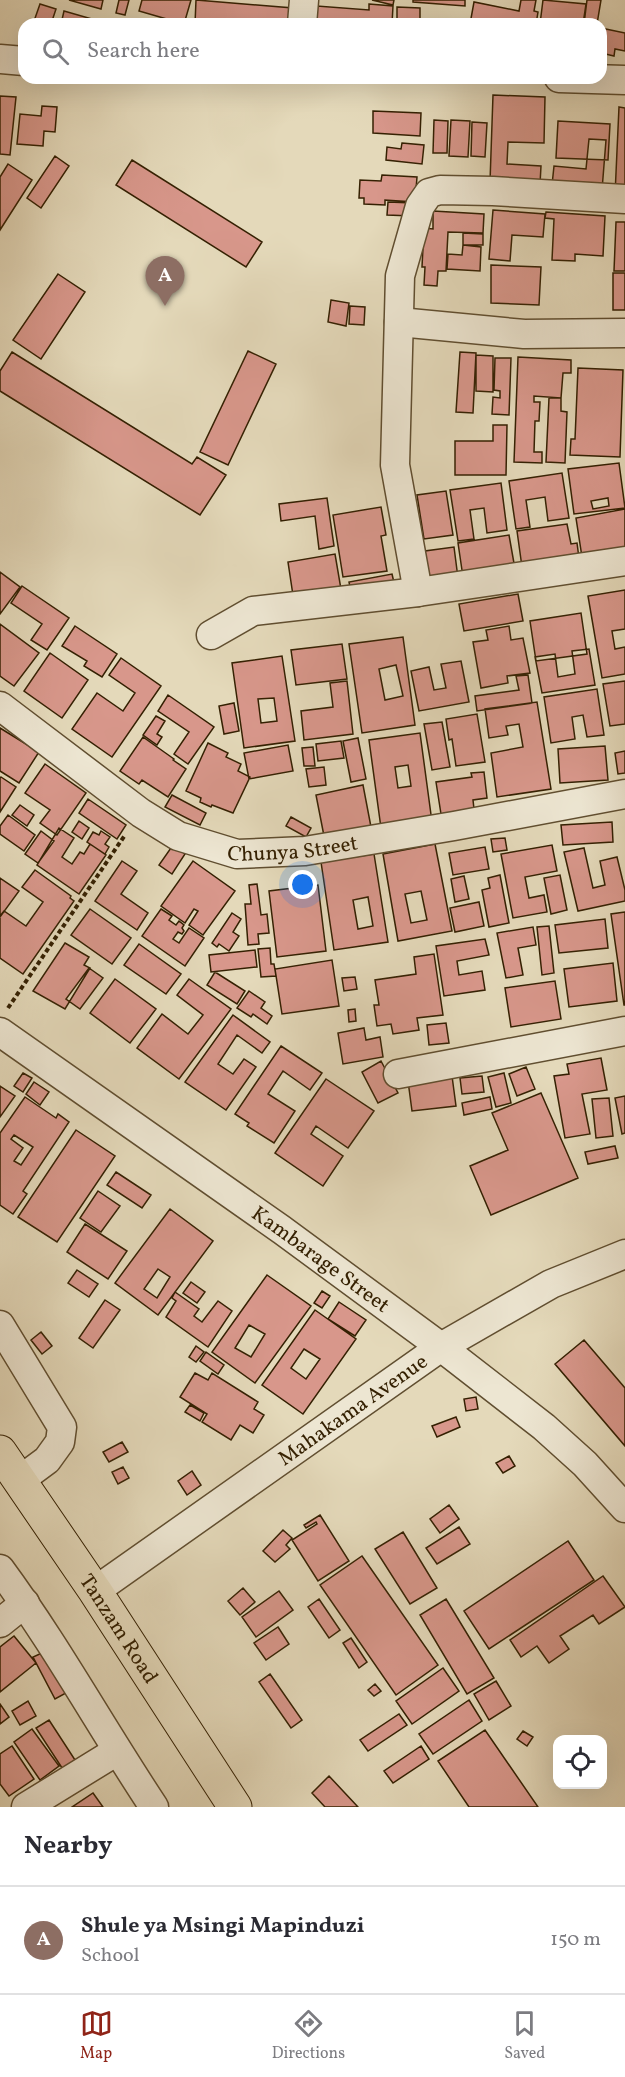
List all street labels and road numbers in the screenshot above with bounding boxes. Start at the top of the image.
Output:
street label: Chunya Street [223,829,360,870]
street label: Kambarage Street [245,1200,395,1320]
street label: Mahakama Avenue [273,1348,434,1474]
street label: Tanzam Road [72,1569,164,1690]

